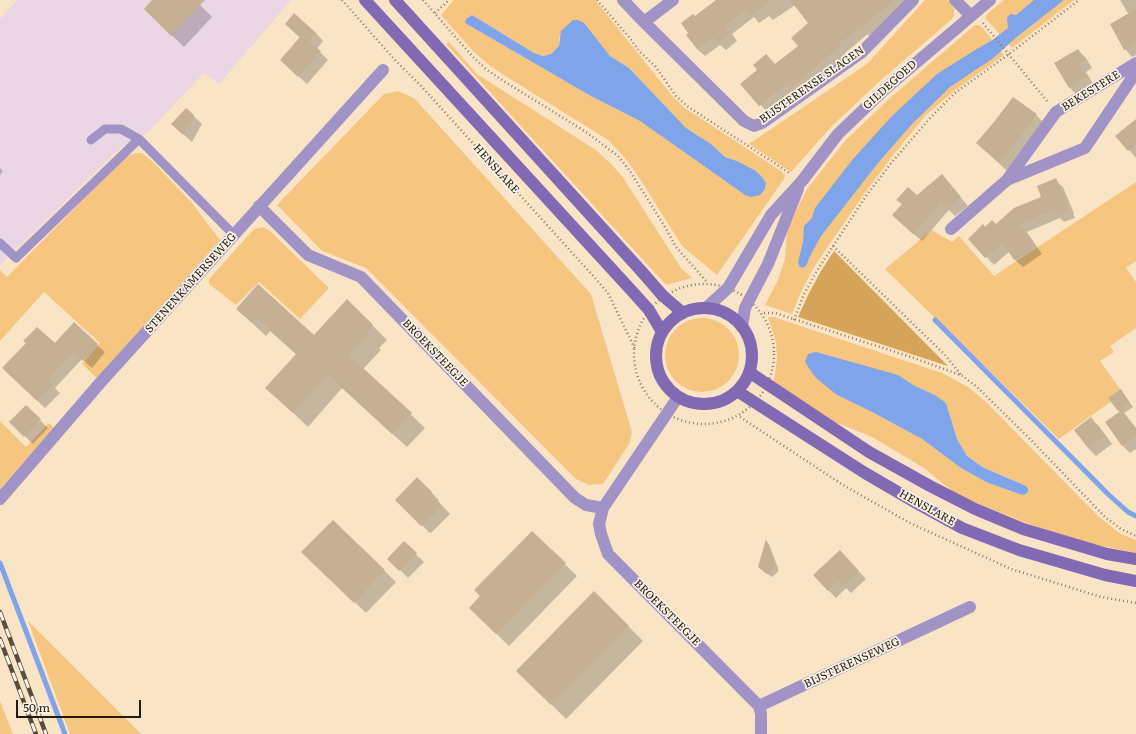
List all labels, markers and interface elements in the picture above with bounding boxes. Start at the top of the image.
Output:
street label: BIJSTERENSE SLAGEN [757,44,867,126]
street label: GILDEGOED [861,58,919,112]
street label: BEKESTERE [1060,68,1122,114]
street label: HENSLARE [470,142,522,196]
street label: STENENKAMERSEWEG [143,230,239,336]
street label: BROEKSTEEGJE [400,317,470,389]
street label: HENSLARE [897,487,957,529]
street label: BROEKSTEEGJE [631,577,703,649]
street label: BIJSTERENSEWEG [802,635,902,691]
scale bar [18,692,143,718]
text: 50 m [23,698,50,716]

